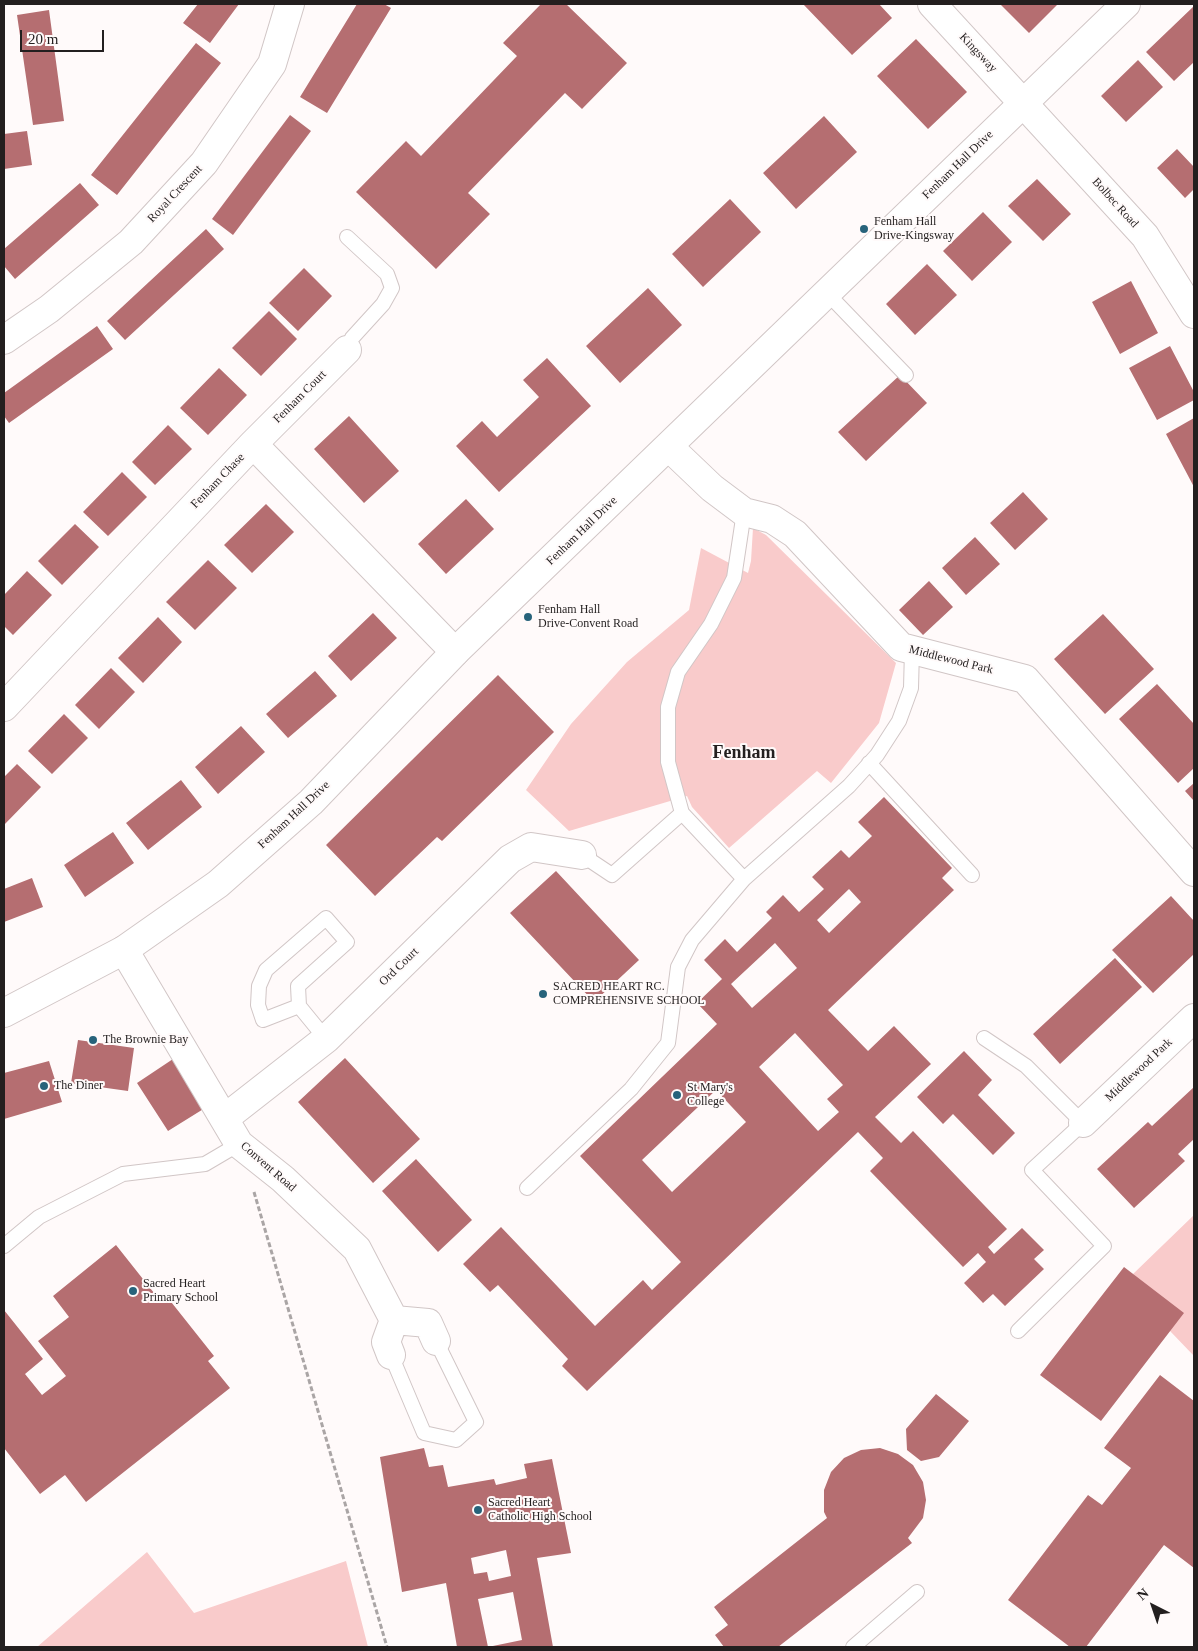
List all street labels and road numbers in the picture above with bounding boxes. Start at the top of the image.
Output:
street label: Kingsway [956,30,1000,76]
street label: Fenham Hall Drive [920,128,996,202]
street label: Royal Crescent [145,162,205,226]
street label: Bolbec Road [1089,175,1141,231]
street label: Fenham Court [271,368,329,426]
street label: Fenham Chase [188,450,248,512]
street label: Fenham Hall Drive [544,494,620,568]
street label: Middlewood Park [907,643,995,677]
street label: Fenham Hall Drive [255,778,333,852]
street label: Ord Court [376,945,422,989]
street label: Middlewood Park [1103,1035,1175,1105]
street label: Convent Road [237,1139,299,1195]

